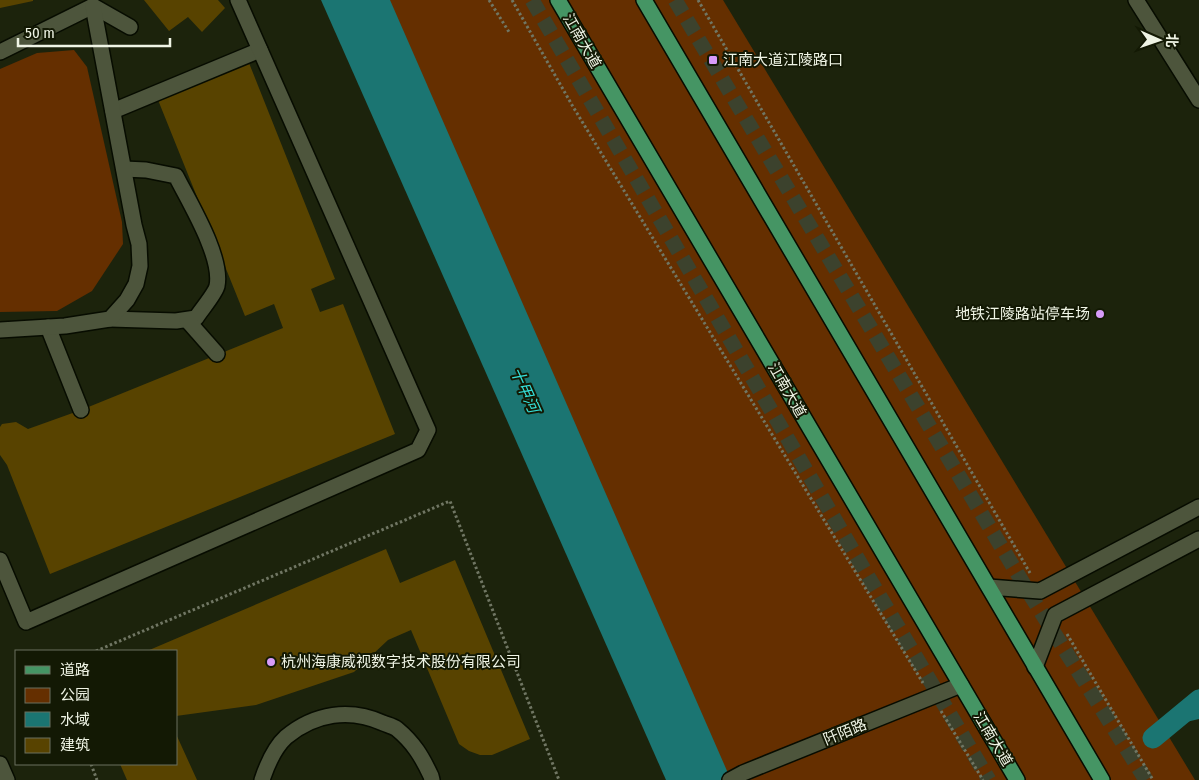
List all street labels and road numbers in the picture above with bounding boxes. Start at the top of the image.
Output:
street label: 江南大道 [559,11,605,71]
street label: 江南大道 [764,360,810,420]
street label: 江南大道 [970,709,1016,769]
street label: 阡陌路 [821,715,869,749]

